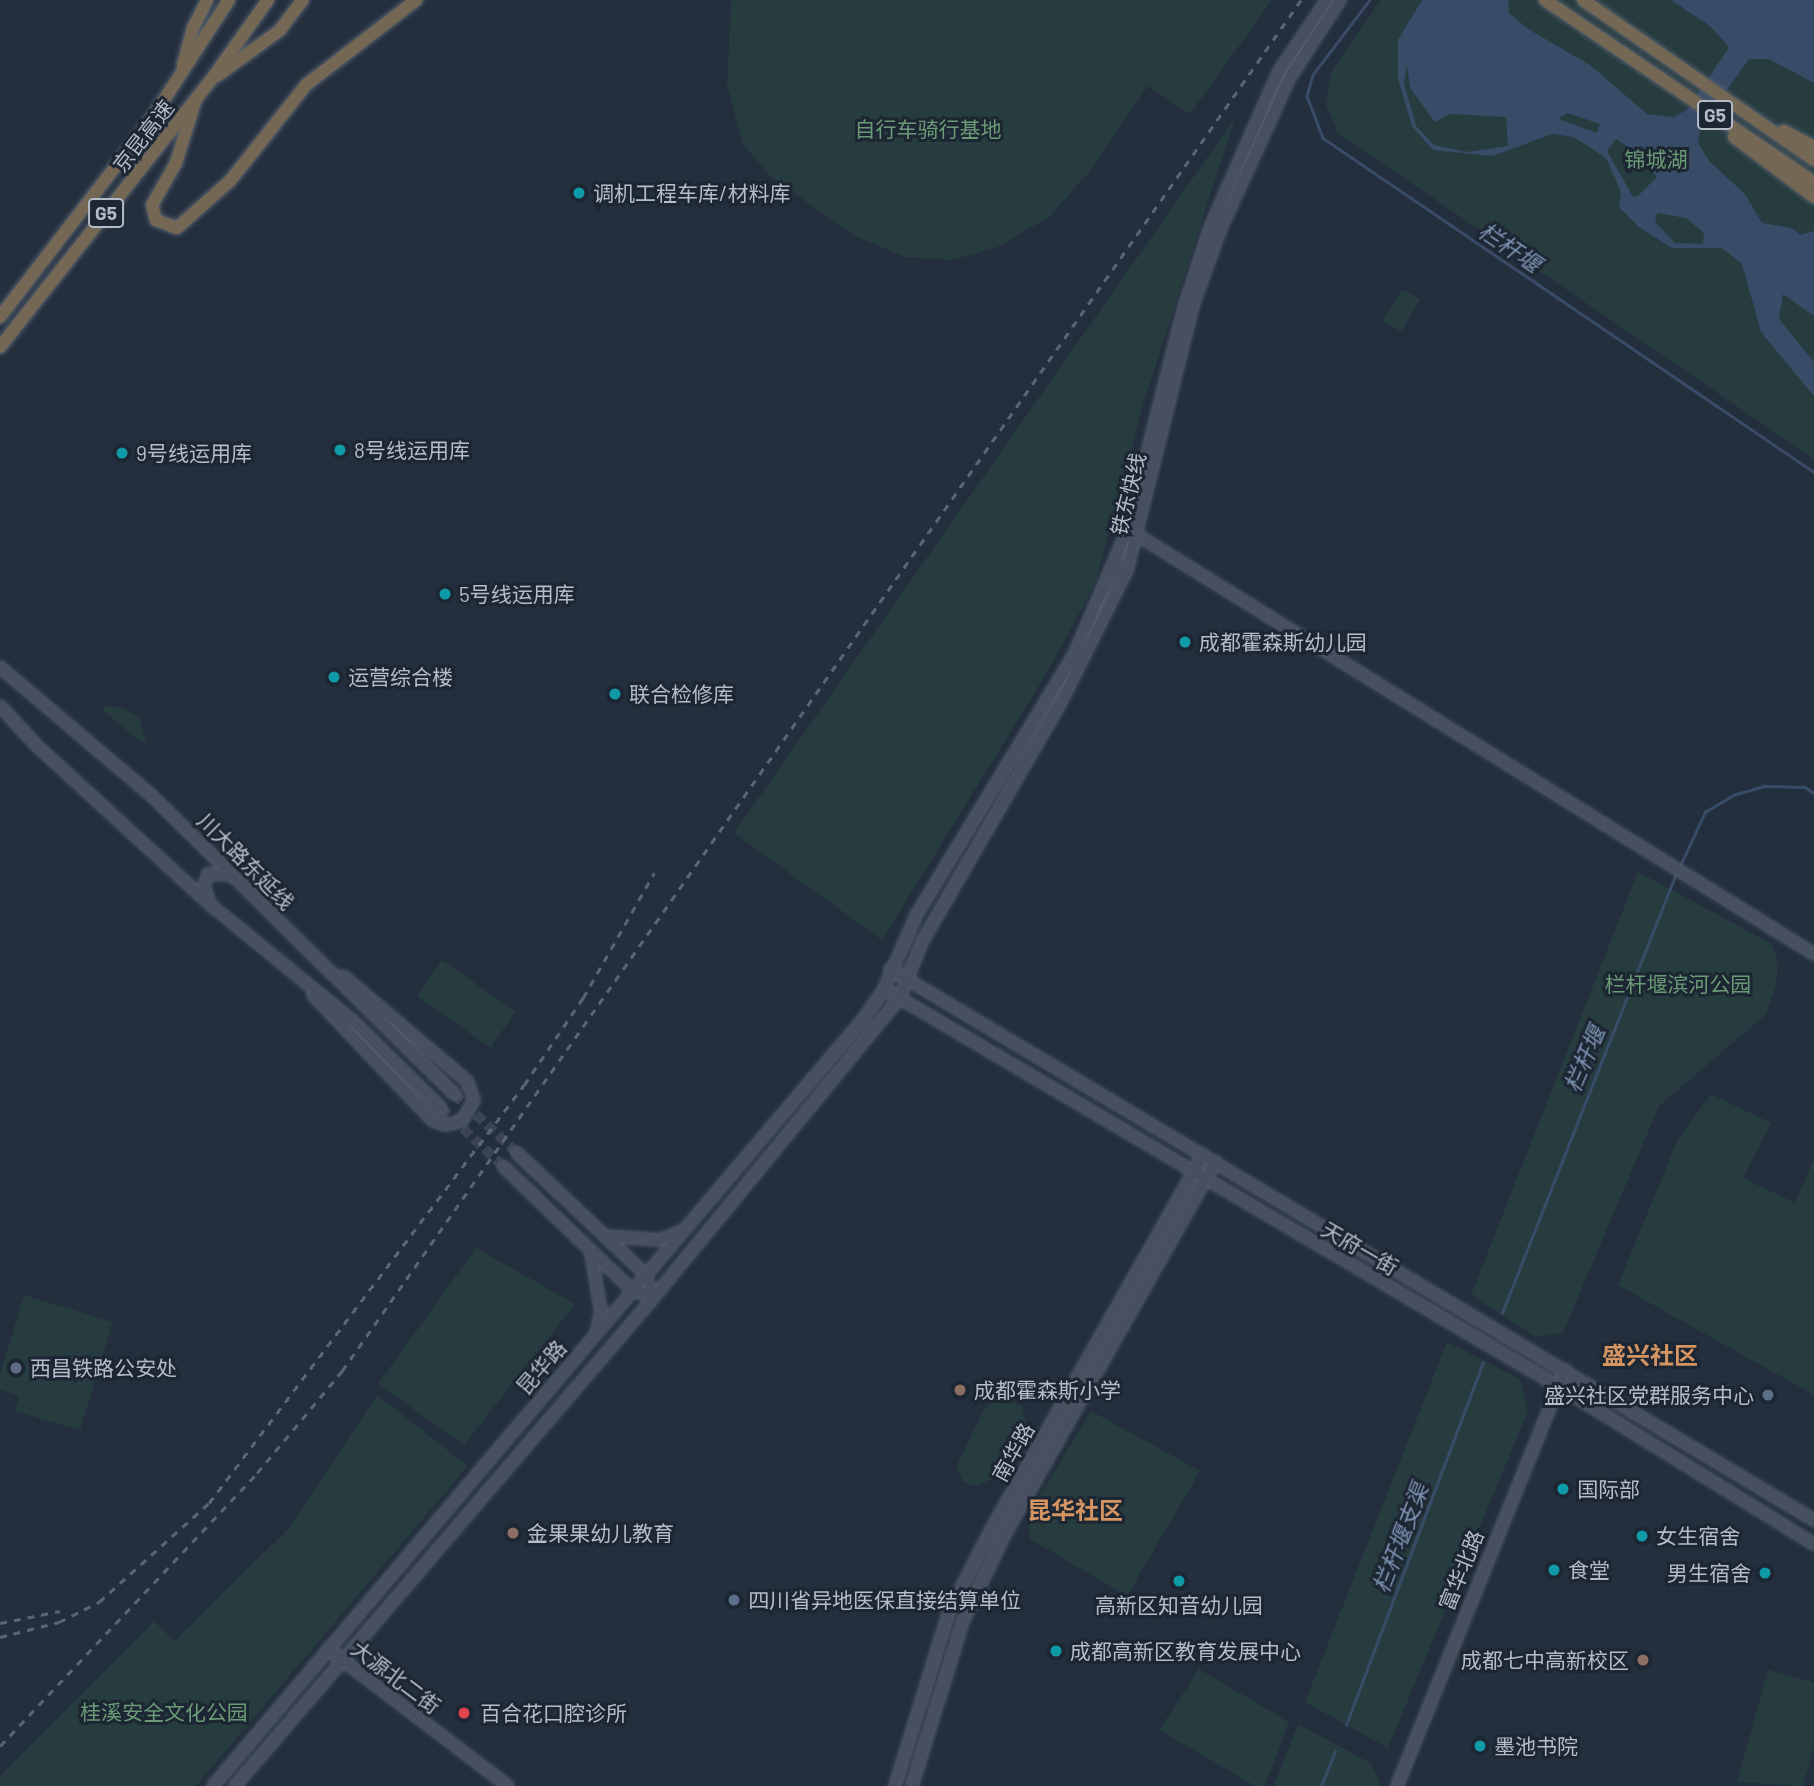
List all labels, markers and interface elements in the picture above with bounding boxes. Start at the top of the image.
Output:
street label: 京昆高速 [107,95,179,177]
road number: G5 [1696,99,1734,130]
park label: 自行车骑行基地 [855,116,1001,142]
park label: 锦城湖 [1625,146,1687,172]
place label: 调机工程车库/材料库 [593,180,790,206]
marker: 调机工程车库/材料库 [571,185,587,201]
road number: G5 [87,197,125,228]
water label: 栏杆堰 [1474,216,1546,278]
place label: 8号线运用库 [354,437,470,463]
place label: 9号线运用库 [136,440,252,466]
marker: 8号线运用库 [332,442,348,458]
marker: 9号线运用库 [114,445,130,461]
street label: 铁东快线 [1106,450,1150,538]
place label: 5号线运用库 [459,581,575,607]
marker: 5号线运用库 [437,586,453,602]
place label: 成都霍森斯幼儿园 [1199,629,1367,655]
marker: 成都霍森斯幼儿园 [1177,634,1193,650]
place label: 运营综合楼 [348,664,453,690]
marker: 运营综合楼 [326,669,342,685]
place label: 联合检修库 [629,681,734,707]
marker: 联合检修库 [607,686,623,702]
street label: 川大路东延线 [193,808,299,914]
park label: 栏杆堰滨河公园 [1605,971,1751,997]
water label: 栏杆堰 [1558,1022,1610,1096]
street label: 天府一街 [1317,1216,1403,1280]
street label: 昆华路 [511,1335,571,1399]
district label: 盛兴社区 [1602,1341,1698,1369]
place label: 西昌铁路公安处 [30,1355,177,1381]
marker: 西昌铁路公安处 [8,1360,24,1376]
place label: 成都霍森斯小学 [974,1377,1121,1403]
marker: 成都霍森斯小学 [952,1382,968,1398]
place label: 盛兴社区党群服务中心 [1544,1382,1754,1408]
marker: 盛兴社区党群服务中心 [1760,1387,1776,1403]
street label: 南华路 [987,1418,1039,1486]
place label: 国际部 [1577,1476,1640,1502]
water label: 栏杆堰支渠 [1367,1479,1433,1597]
marker: 国际部 [1555,1481,1571,1497]
district label: 昆华社区 [1027,1496,1123,1524]
place label: 金果果幼儿教育 [527,1520,674,1546]
place label: 女生宿舍 [1656,1523,1740,1549]
marker: 金果果幼儿教育 [505,1525,521,1541]
street label: 富华北路 [1434,1526,1488,1614]
marker: 女生宿舍 [1634,1528,1650,1544]
place label: 食堂 [1568,1557,1610,1583]
place label: 男生宿舍 [1667,1560,1751,1586]
marker: 食堂 [1546,1562,1562,1578]
marker: 男生宿舍 [1757,1565,1773,1581]
marker: 高新区知音幼儿园 [1171,1573,1187,1589]
place label: 四川省异地医保直接结算单位 [748,1587,1021,1613]
marker: 四川省异地医保直接结算单位 [726,1592,742,1608]
place label: 高新区知音幼儿园 [1095,1592,1263,1618]
street label: 大源北二街 [346,1635,446,1719]
place label: 成都高新区教育发展中心 [1070,1638,1301,1664]
marker: 成都高新区教育发展中心 [1048,1643,1064,1659]
place label: 成都七中高新校区 [1461,1647,1629,1673]
marker: 成都七中高新校区 [1635,1652,1651,1668]
park label: 桂溪安全文化公园 [80,1699,248,1725]
place label: 百合花口腔诊所 [480,1700,627,1726]
marker: 百合花口腔诊所 [454,1703,474,1723]
place label: 墨池书院 [1494,1733,1578,1759]
marker: 墨池书院 [1472,1738,1488,1754]

